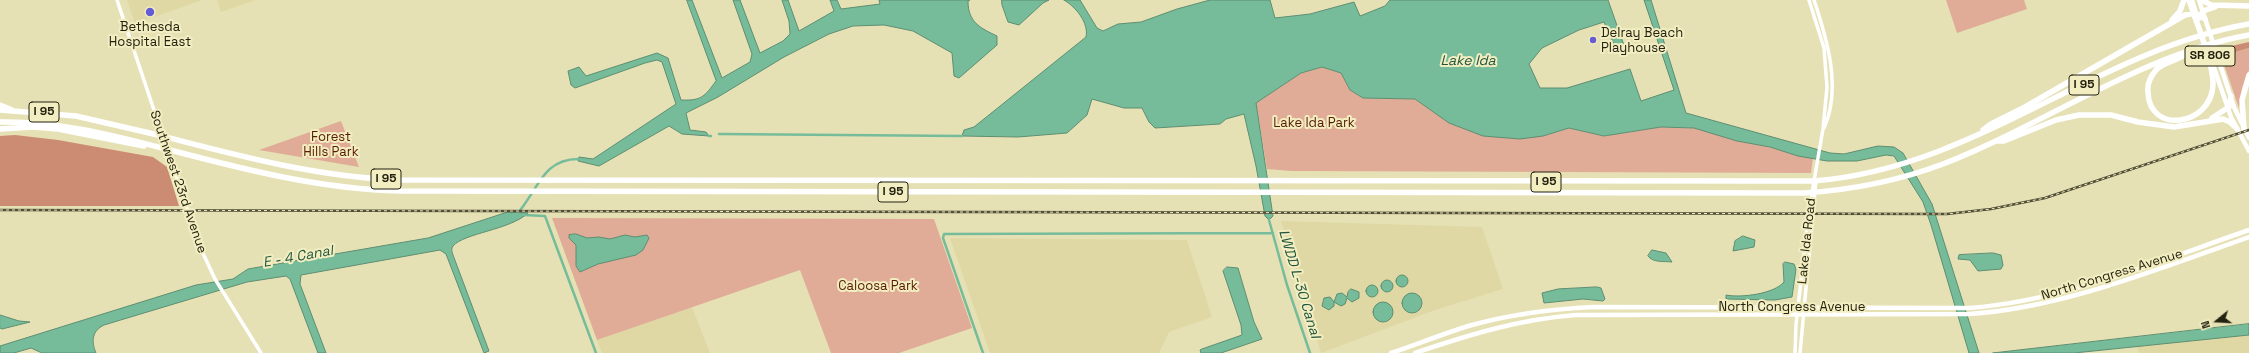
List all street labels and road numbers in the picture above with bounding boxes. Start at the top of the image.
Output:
road number: SR 806 [2185,46,2235,66]
road number: I 95 [2069,75,2099,95]
road number: I 95 [29,102,59,122]
street label: Southwest 23rd Avenue [146,109,210,255]
road number: I 95 [371,169,401,189]
road number: I 95 [1531,172,1561,192]
road number: I 95 [878,182,908,202]
street label: Lake Ida Road [1795,197,1819,285]
street label: North Congress Avenue [2039,246,2185,304]
street label: North Congress Avenue [1719,299,1865,315]

